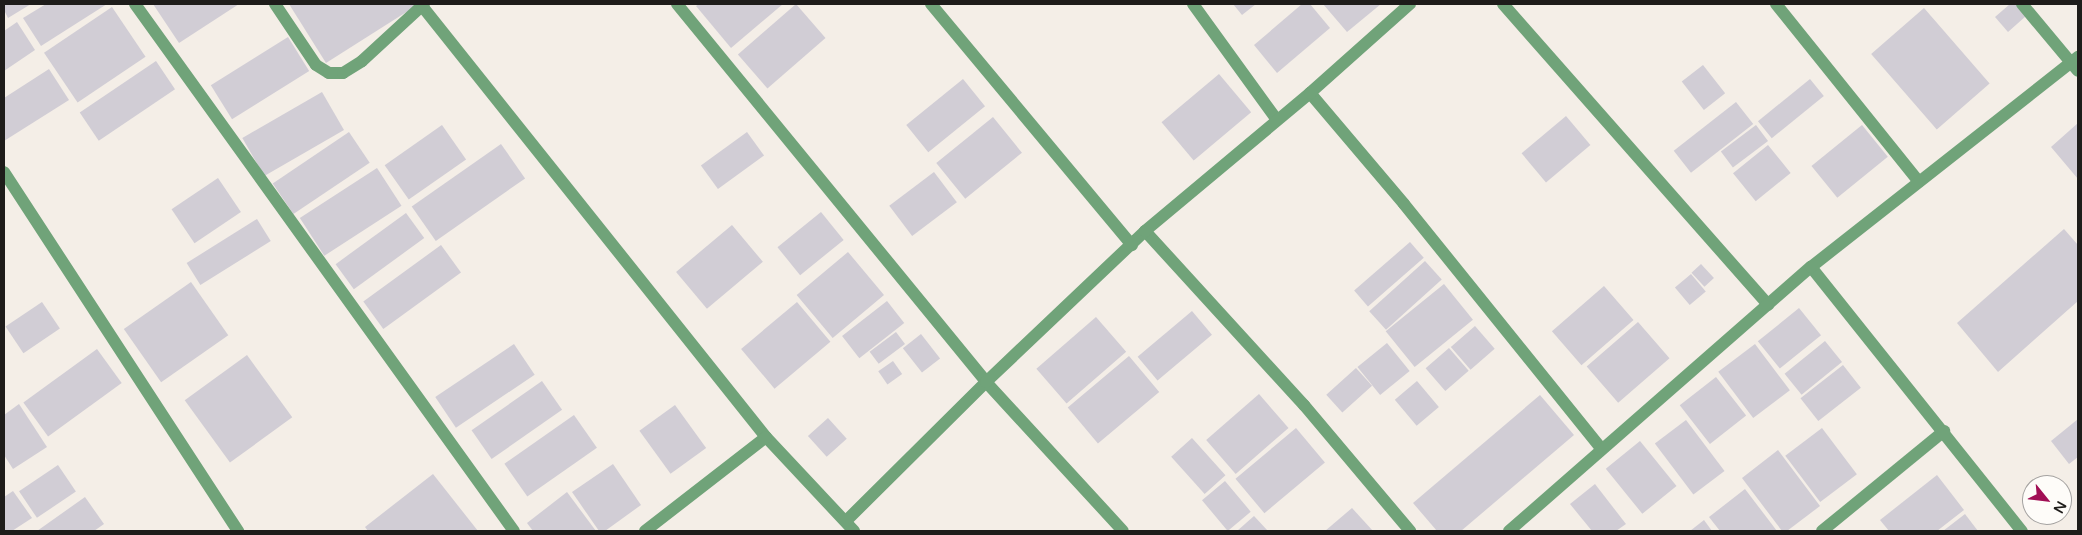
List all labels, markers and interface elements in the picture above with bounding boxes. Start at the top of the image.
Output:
north arrow [2022,475,2072,525]
text: N [2050,498,2070,516]

